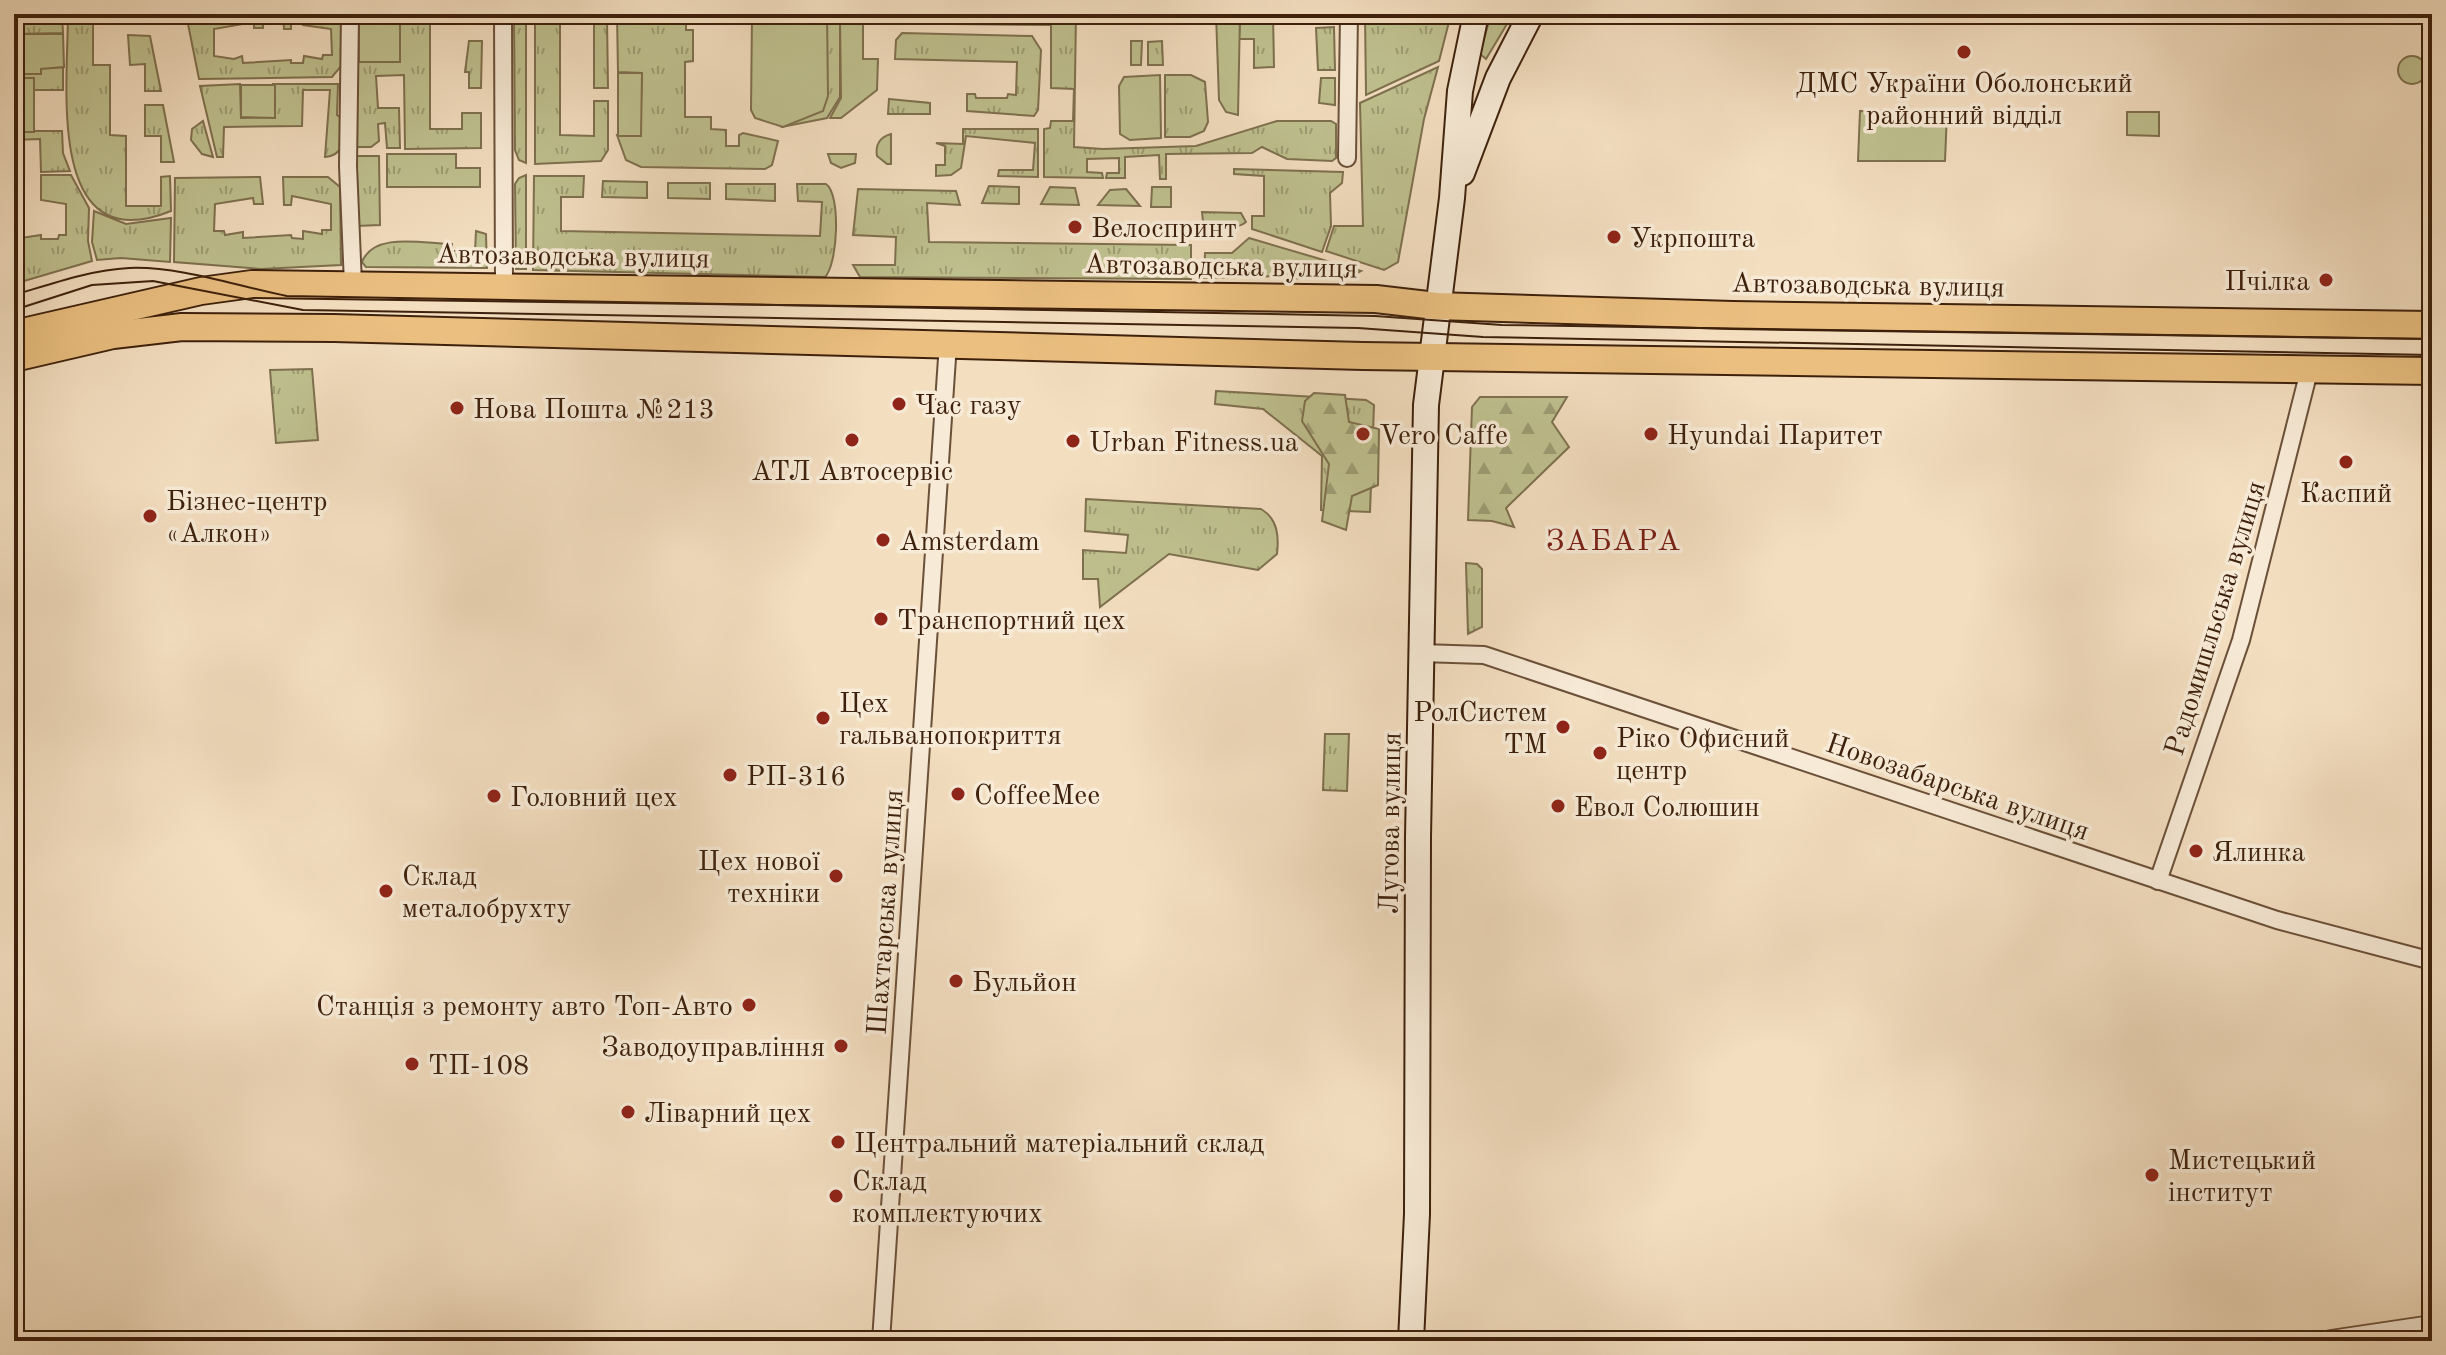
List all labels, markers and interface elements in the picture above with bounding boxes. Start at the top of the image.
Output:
marker: ДМС України Оболонський районний відділ [1955,43,1973,61]
place label: ДМС України Оболонський районний відділ [1795,71,2133,131]
place label: Велоспринт [1091,216,1237,244]
marker: Велоспринт [1066,218,1084,236]
place label: Укрпошта [1630,226,1755,254]
marker: Укрпошта [1605,228,1623,246]
street label: Автозаводська вулиця [436,242,710,274]
street label: Автозаводська вулиця [1084,252,1358,284]
place label: Пчілка [2224,269,2310,297]
street label: Автозаводська вулиця [1731,271,2005,303]
marker: Пчілка [2317,271,2335,289]
place label: Час газу [915,393,1022,421]
marker: Час газу [890,395,908,413]
place label: Нова Пошта №213 [473,397,715,425]
marker: Нова Пошта №213 [448,399,466,417]
place label: Vero Caffe [1379,423,1508,451]
place label: Hyundai Паритет [1667,423,1883,451]
marker: Vero Caffe [1354,425,1372,443]
marker: Hyundai Паритет [1642,425,1660,443]
place label: Urban Fitness.ua [1089,430,1299,458]
marker: АТЛ Автосервіс [843,431,861,449]
marker: Urban Fitness.ua [1064,432,1082,450]
marker: Каспий [2337,453,2355,471]
place label: АТЛ Автосервіс [751,459,953,487]
street label: Радомишльська вулиця [2162,478,2272,759]
place label: Каспий [2300,481,2392,509]
place label: Бізнес-центр «Алкон» [166,489,328,549]
marker: Бізнес-центр «Алкон» [141,507,159,525]
district label: ЗАБАРА [1546,527,1682,557]
place label: Amsterdam [899,529,1040,557]
marker: Amsterdam [874,531,892,549]
place label: Транспортний цех [897,608,1126,636]
marker: Транспортний цех [872,610,890,628]
place label: Цех гальванопокриття [839,691,1062,751]
place label: РолСистем ТМ [1413,700,1547,760]
marker: Цех гальванопокриття [814,709,832,727]
marker: РолСистем ТМ [1554,718,1572,736]
place label: Ріко Офисний центр [1616,726,1789,786]
street label: Новозабарська вулиця [1822,731,2092,847]
street label: Лугова вулиця [1376,732,1408,914]
marker: Ріко Офисний центр [1591,744,1609,762]
place label: РП-316 [746,764,846,792]
marker: РП-316 [721,766,739,784]
place label: CoffeeMee [974,783,1100,811]
place label: Головний цех [510,785,678,813]
marker: CoffeeMee [949,785,967,803]
marker: Головний цех [485,787,503,805]
street label: Шахтарська вулиця [864,788,910,1036]
place label: Евол Солюшин [1574,795,1760,823]
marker: Евол Солюшин [1549,797,1567,815]
place label: Ялинка [2212,840,2306,868]
marker: Ялинка [2187,842,2205,860]
place label: Цех нової техніки [698,849,820,909]
place label: Склад металобрухту [402,864,571,924]
marker: Цех нової техніки [827,867,845,885]
marker: Склад металобрухту [377,882,395,900]
place label: Бульйон [972,970,1077,998]
marker: Бульйон [947,972,965,990]
place label: Станція з ремонту авто Топ-Авто [316,994,733,1022]
marker: Станція з ремонту авто Топ-Авто [740,996,758,1014]
place label: Заводоуправління [601,1035,825,1063]
marker: Заводоуправління [832,1037,850,1055]
place label: ТП-108 [428,1053,529,1081]
marker: ТП-108 [403,1055,421,1073]
place label: Ліварний цех [644,1101,811,1129]
marker: Ліварний цех [619,1103,637,1121]
place label: Центральний матеріальний склад [854,1131,1264,1159]
marker: Центральний матеріальний склад [829,1133,847,1151]
place label: Мистецький інститут [2168,1148,2316,1208]
marker: Мистецький інститут [2143,1166,2161,1184]
place label: Склад комплектуючих [852,1169,1043,1229]
marker: Склад комплектуючих [827,1187,845,1205]

